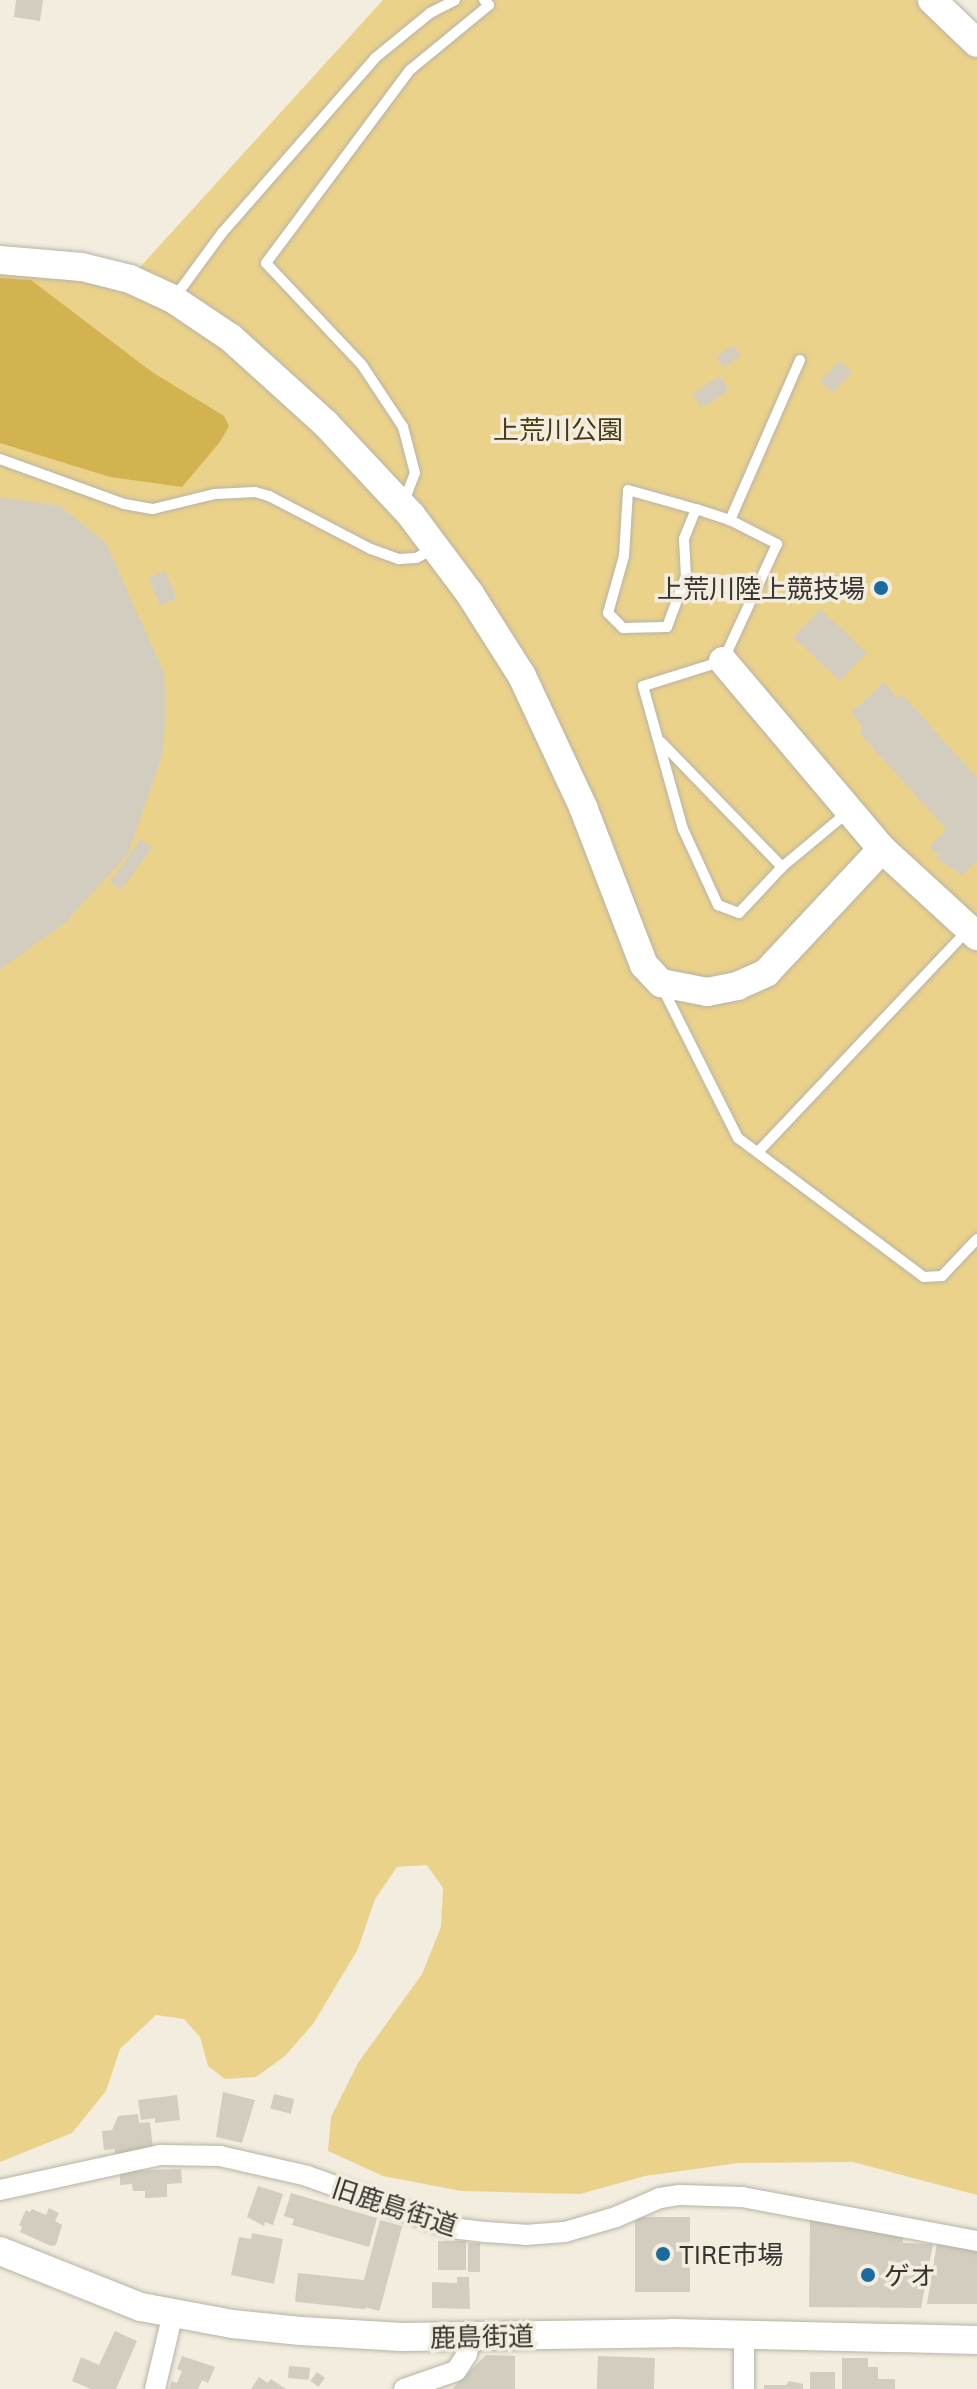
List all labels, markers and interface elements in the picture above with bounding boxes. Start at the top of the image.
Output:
park label: 上荒川公園 [493,413,623,445]
place label: 上荒川陸上競技場 [657,572,865,604]
marker: 上荒川陸上競技場 [872,579,890,597]
street label: 旧鹿島街道 [328,2171,462,2241]
place label: TIRE市場 [679,2238,784,2270]
marker: TIRE市場 [654,2245,672,2263]
place label: ゲオ [884,2259,936,2291]
marker: ゲオ [859,2266,877,2284]
street label: 鹿島街道 [430,2319,534,2353]

